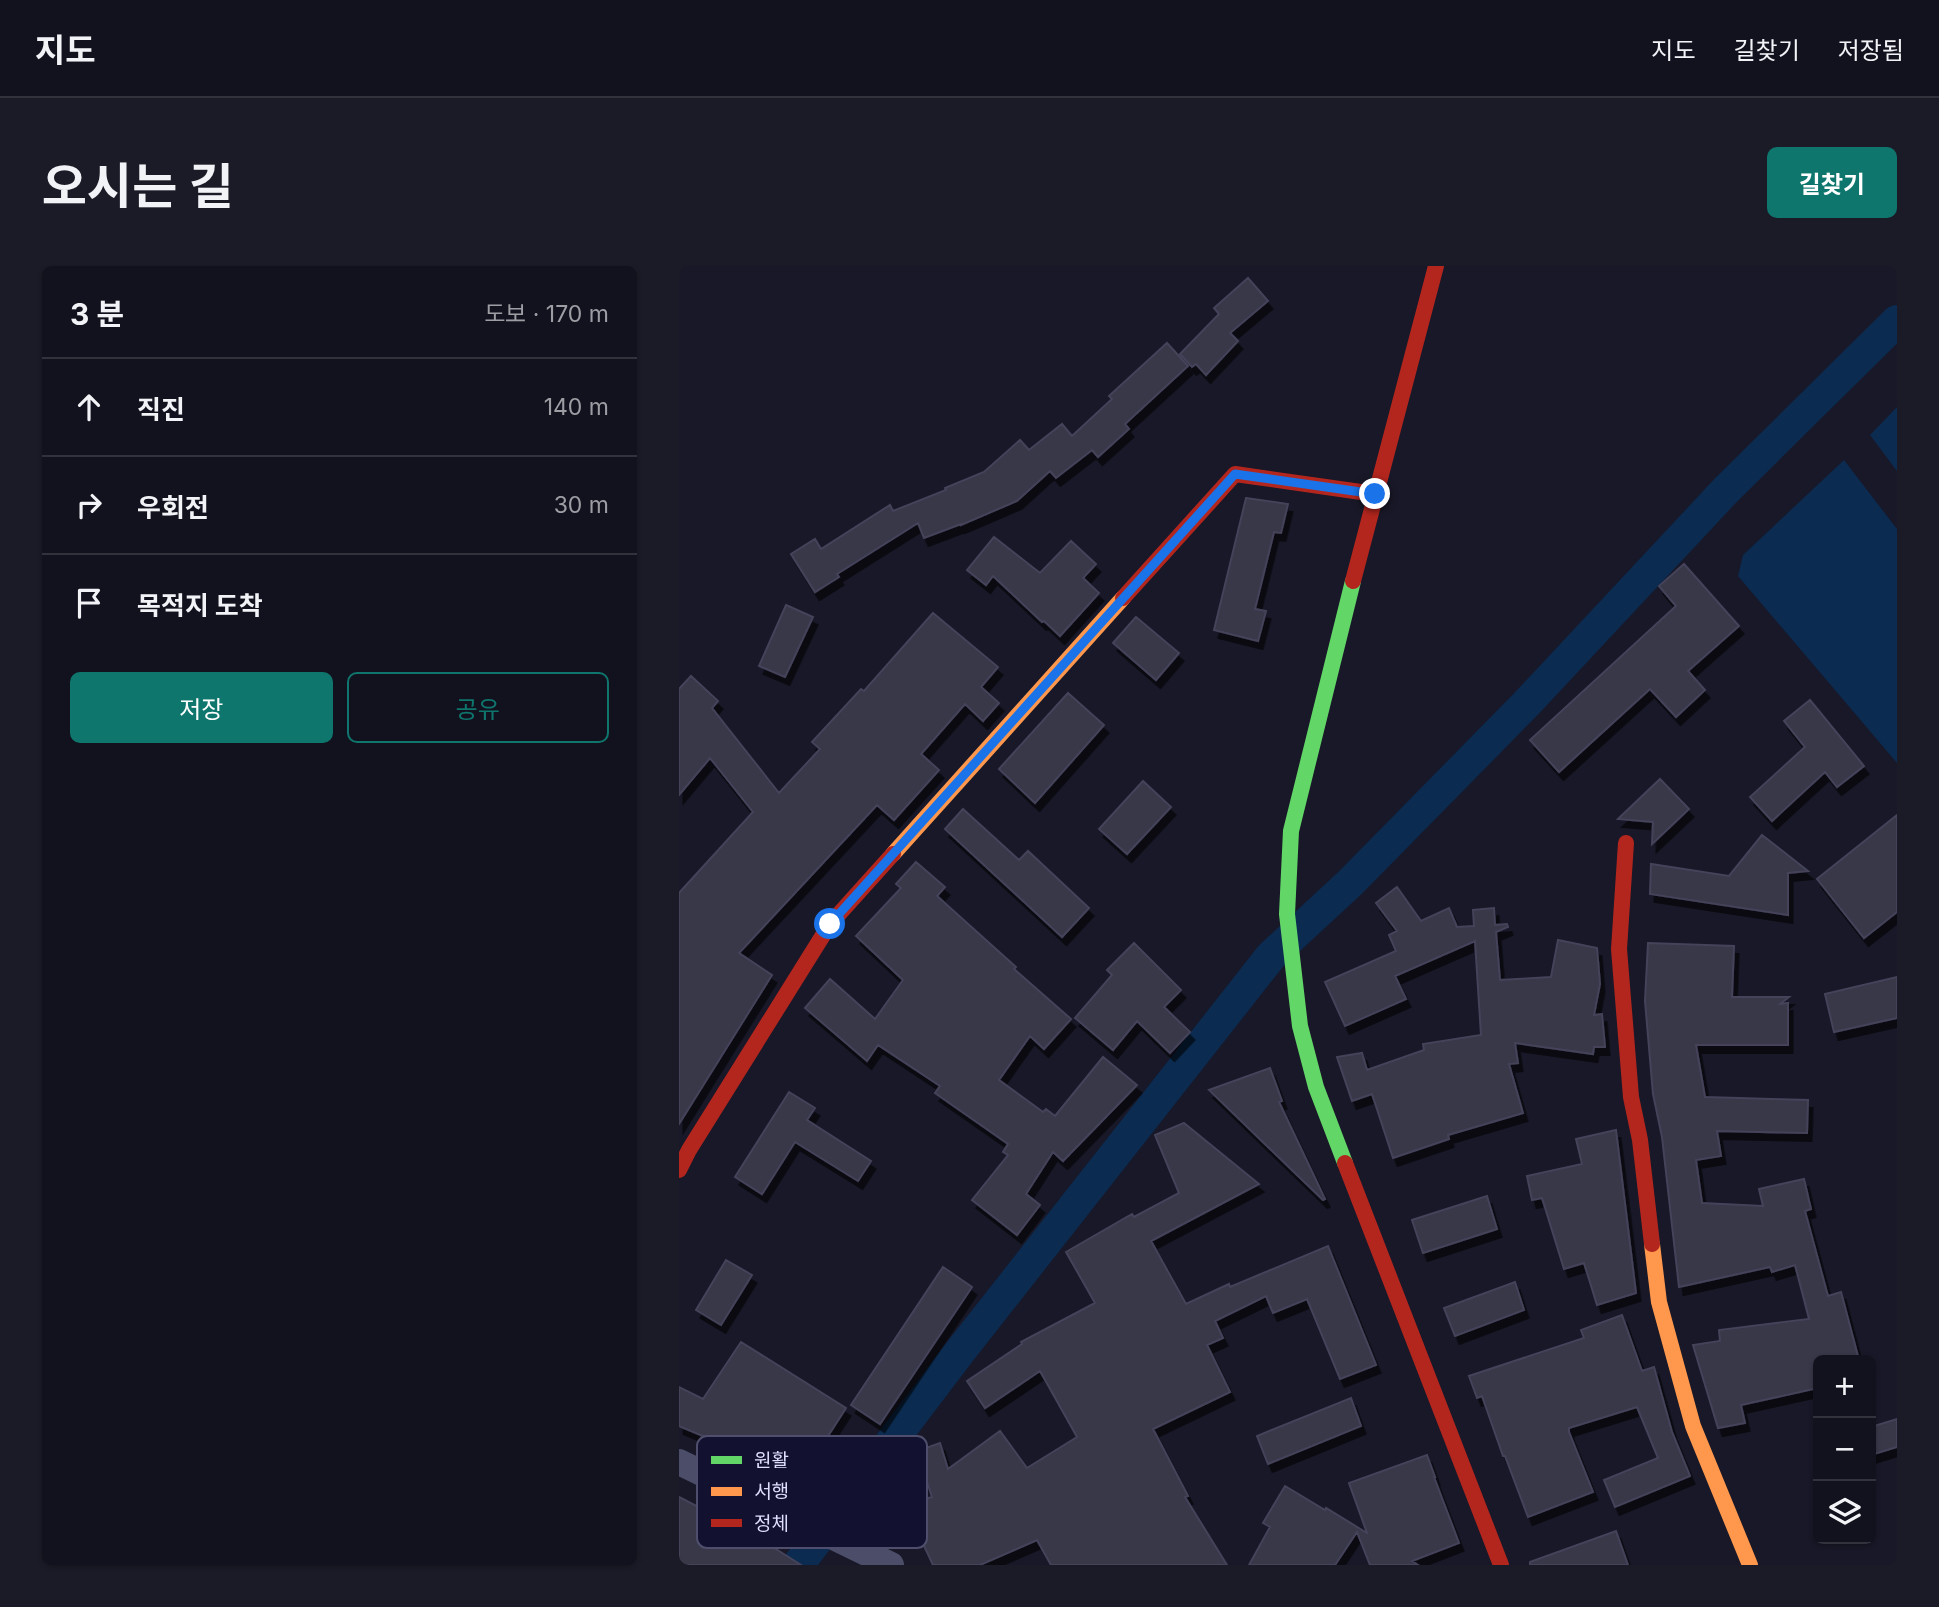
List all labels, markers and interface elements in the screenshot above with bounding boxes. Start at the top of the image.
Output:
text: 지도 [35,30,96,70]
text: 지도 [1651,36,1696,65]
text: 길찾기 [1734,36,1800,65]
text: 저장됨 [1838,36,1904,65]
button: 길찾기 [1767,147,1897,218]
text: 오시는 길 [42,157,234,216]
text: 3 분 [70,296,124,332]
text: 도보 · 170 m [484,300,609,328]
icon: ahead [70,388,108,426]
text: 140 m [544,393,609,421]
text: 직진 [137,394,185,425]
route end [1359,478,1390,509]
icon: right [70,486,108,524]
text: 30 m [554,491,609,519]
text: 우회전 [137,492,209,523]
icon: arrive [70,584,108,622]
text: 목적지 도착 [137,590,263,621]
button: 저장 [70,672,333,743]
button: 공유 [347,672,609,743]
route start [814,908,845,939]
map controls [1813,1355,1876,1544]
button: + [1813,1355,1876,1418]
button: − [1813,1418,1876,1481]
legend [697,1436,927,1548]
text: 원활 [754,1449,789,1472]
text: 서행 [754,1480,789,1503]
button: layers [1813,1481,1876,1544]
text: 정체 [754,1512,789,1535]

